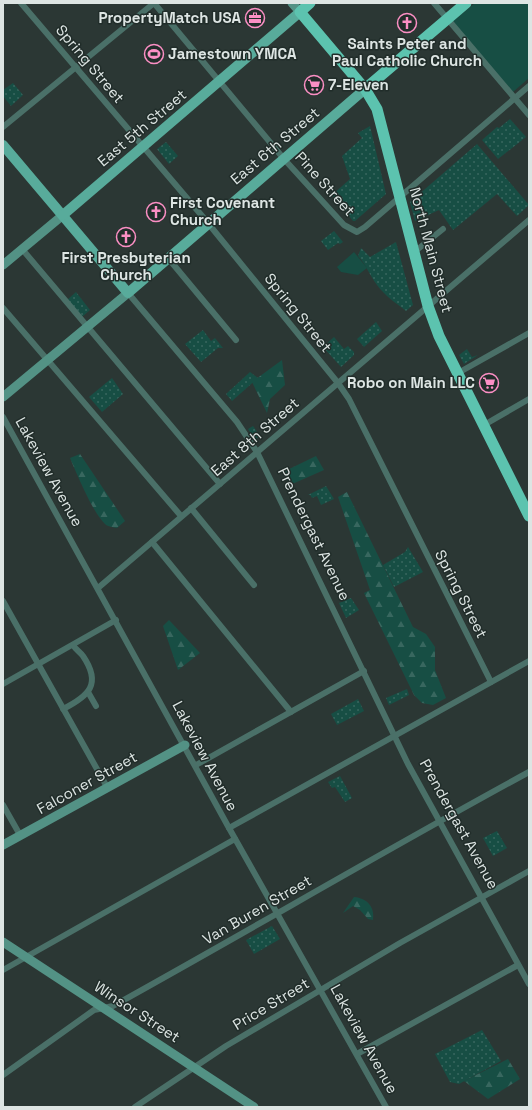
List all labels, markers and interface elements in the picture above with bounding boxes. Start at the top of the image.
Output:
office icon: PropertyMatch USA [244,7,266,29]
place label: PropertyMatch USA [98,8,241,27]
church icon: Saints Peter and Paul Catholic Church [396,12,418,34]
street label: Spring Street [52,21,129,107]
place label: Saints Peter and Paul Catholic Church [332,34,482,70]
sports icon: Jamestown YMCA [143,43,165,65]
place label: Jamestown YMCA [168,44,297,63]
supermarket icon: 7-Eleven [303,74,325,96]
place label: 7-Eleven [328,75,389,94]
street label: East 5th Street [93,85,190,170]
street label: East 6th Street [226,103,323,188]
street label: Pine Street [291,147,359,220]
street label: North Main Street [406,185,457,315]
place label: First Covenant Church [170,193,275,229]
church icon: First Covenant Church [145,201,167,223]
church icon: First Presbyterian Church [115,226,137,248]
place label: First Presbyterian Church [61,248,191,284]
street label: Spring Street [261,269,336,356]
supermarket icon: Robo on Main LLC [478,372,500,394]
place label: Robo on Main LLC [347,373,475,392]
street label: East 8th Street [207,393,303,480]
street label: Lakeview Avenue [12,414,87,530]
street label: Prendergast Avenue [274,464,355,604]
street label: Spring Street [431,546,492,641]
street label: Lakeview Avenue [168,697,243,814]
street label: Falconer Street [33,747,140,818]
street label: Prendergast Avenue [416,755,503,892]
street label: Van Buren Street [199,871,315,948]
street label: Price Street [229,973,313,1034]
street label: Winsor Street [91,977,184,1046]
street label: Lakeview Avenue [327,981,402,1097]

